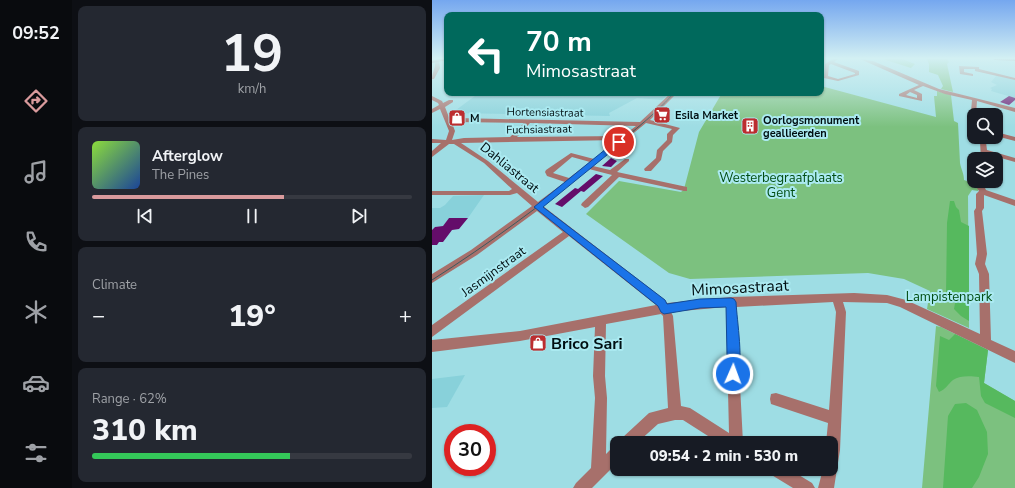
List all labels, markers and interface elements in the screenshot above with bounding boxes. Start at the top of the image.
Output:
text: 19 [221,18,283,89]
text: 09:52 [12,21,60,45]
text: 70 m [526,23,592,61]
icon: left [460,28,512,80]
text: Mimosastraat [526,59,636,83]
text: km/h [238,80,266,98]
icon: directions [22,87,50,115]
street label: Hortensiastraat [506,104,584,121]
supermarket icon: Esila Market [652,105,672,125]
shop icon: M [447,108,467,128]
place label: Esila Market [675,108,739,123]
map controls [967,108,1003,188]
button: search [967,108,1003,144]
place label: M [470,111,480,126]
place label: Oorlogsmonument geallieerden [763,113,860,141]
building icon: Oorlogsmonument geallieerden [740,116,760,136]
street label: Fuchsiastraat [506,121,572,138]
pin [602,125,636,159]
icon: arrive [608,131,630,153]
street label: Dahliastraat [476,138,543,197]
text: Afterglow [152,146,223,166]
button: layers [967,152,1003,188]
icon: music [22,158,50,186]
text: The Pines [152,166,209,184]
park label: Westerbegraafplaats Gent [719,169,843,202]
icon: previous [134,205,156,227]
icon: pause [241,205,263,227]
icon: next [348,205,370,227]
icon: phone [22,228,50,256]
street label: Jasmijnstraat [457,242,530,302]
street label: Mimosastraat [691,274,790,302]
text: Climate [92,276,137,294]
park label: Lampistenpark [906,288,993,306]
text: 19° [228,296,276,337]
icon: climate [22,298,50,326]
text: − [92,301,105,331]
text: + [399,301,412,331]
shop icon: Brico Sari [528,333,548,353]
place label: Brico Sari [551,333,623,355]
position arrow [712,353,754,395]
icon: car [22,369,50,397]
text: Range · 62% [92,390,167,408]
text: 310 km [92,410,198,451]
speed limit sign: 30 [444,424,496,476]
icon: filters [22,439,50,467]
text: 09:54 · 2 min · 530 m [650,446,798,466]

